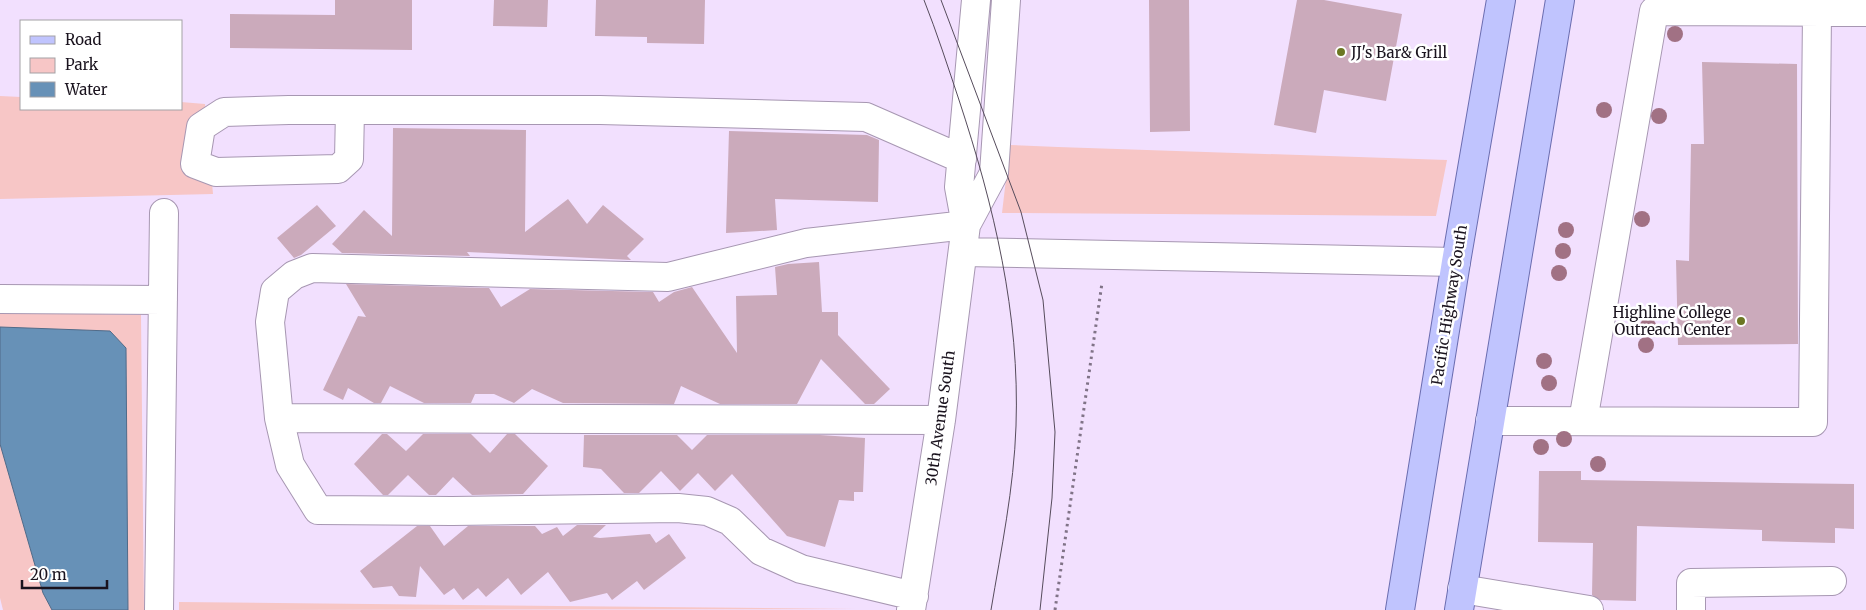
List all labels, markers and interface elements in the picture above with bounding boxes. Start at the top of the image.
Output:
legend [20,20,182,110]
text: Road [65,30,101,49]
place label: JJ's Bar& Grill [1350,43,1447,62]
marker: JJ's Bar& Grill [1335,46,1347,58]
text: Park [65,55,99,74]
text: Water [64,80,108,99]
street label: Pacific Highway South [1427,223,1471,387]
place label: Highline College Outreach Center [1613,303,1731,339]
marker: Highline College Outreach Center [1735,315,1747,327]
street label: 30th Avenue South [921,349,959,487]
scale bar [22,558,108,590]
text: 20 m [30,565,67,584]

